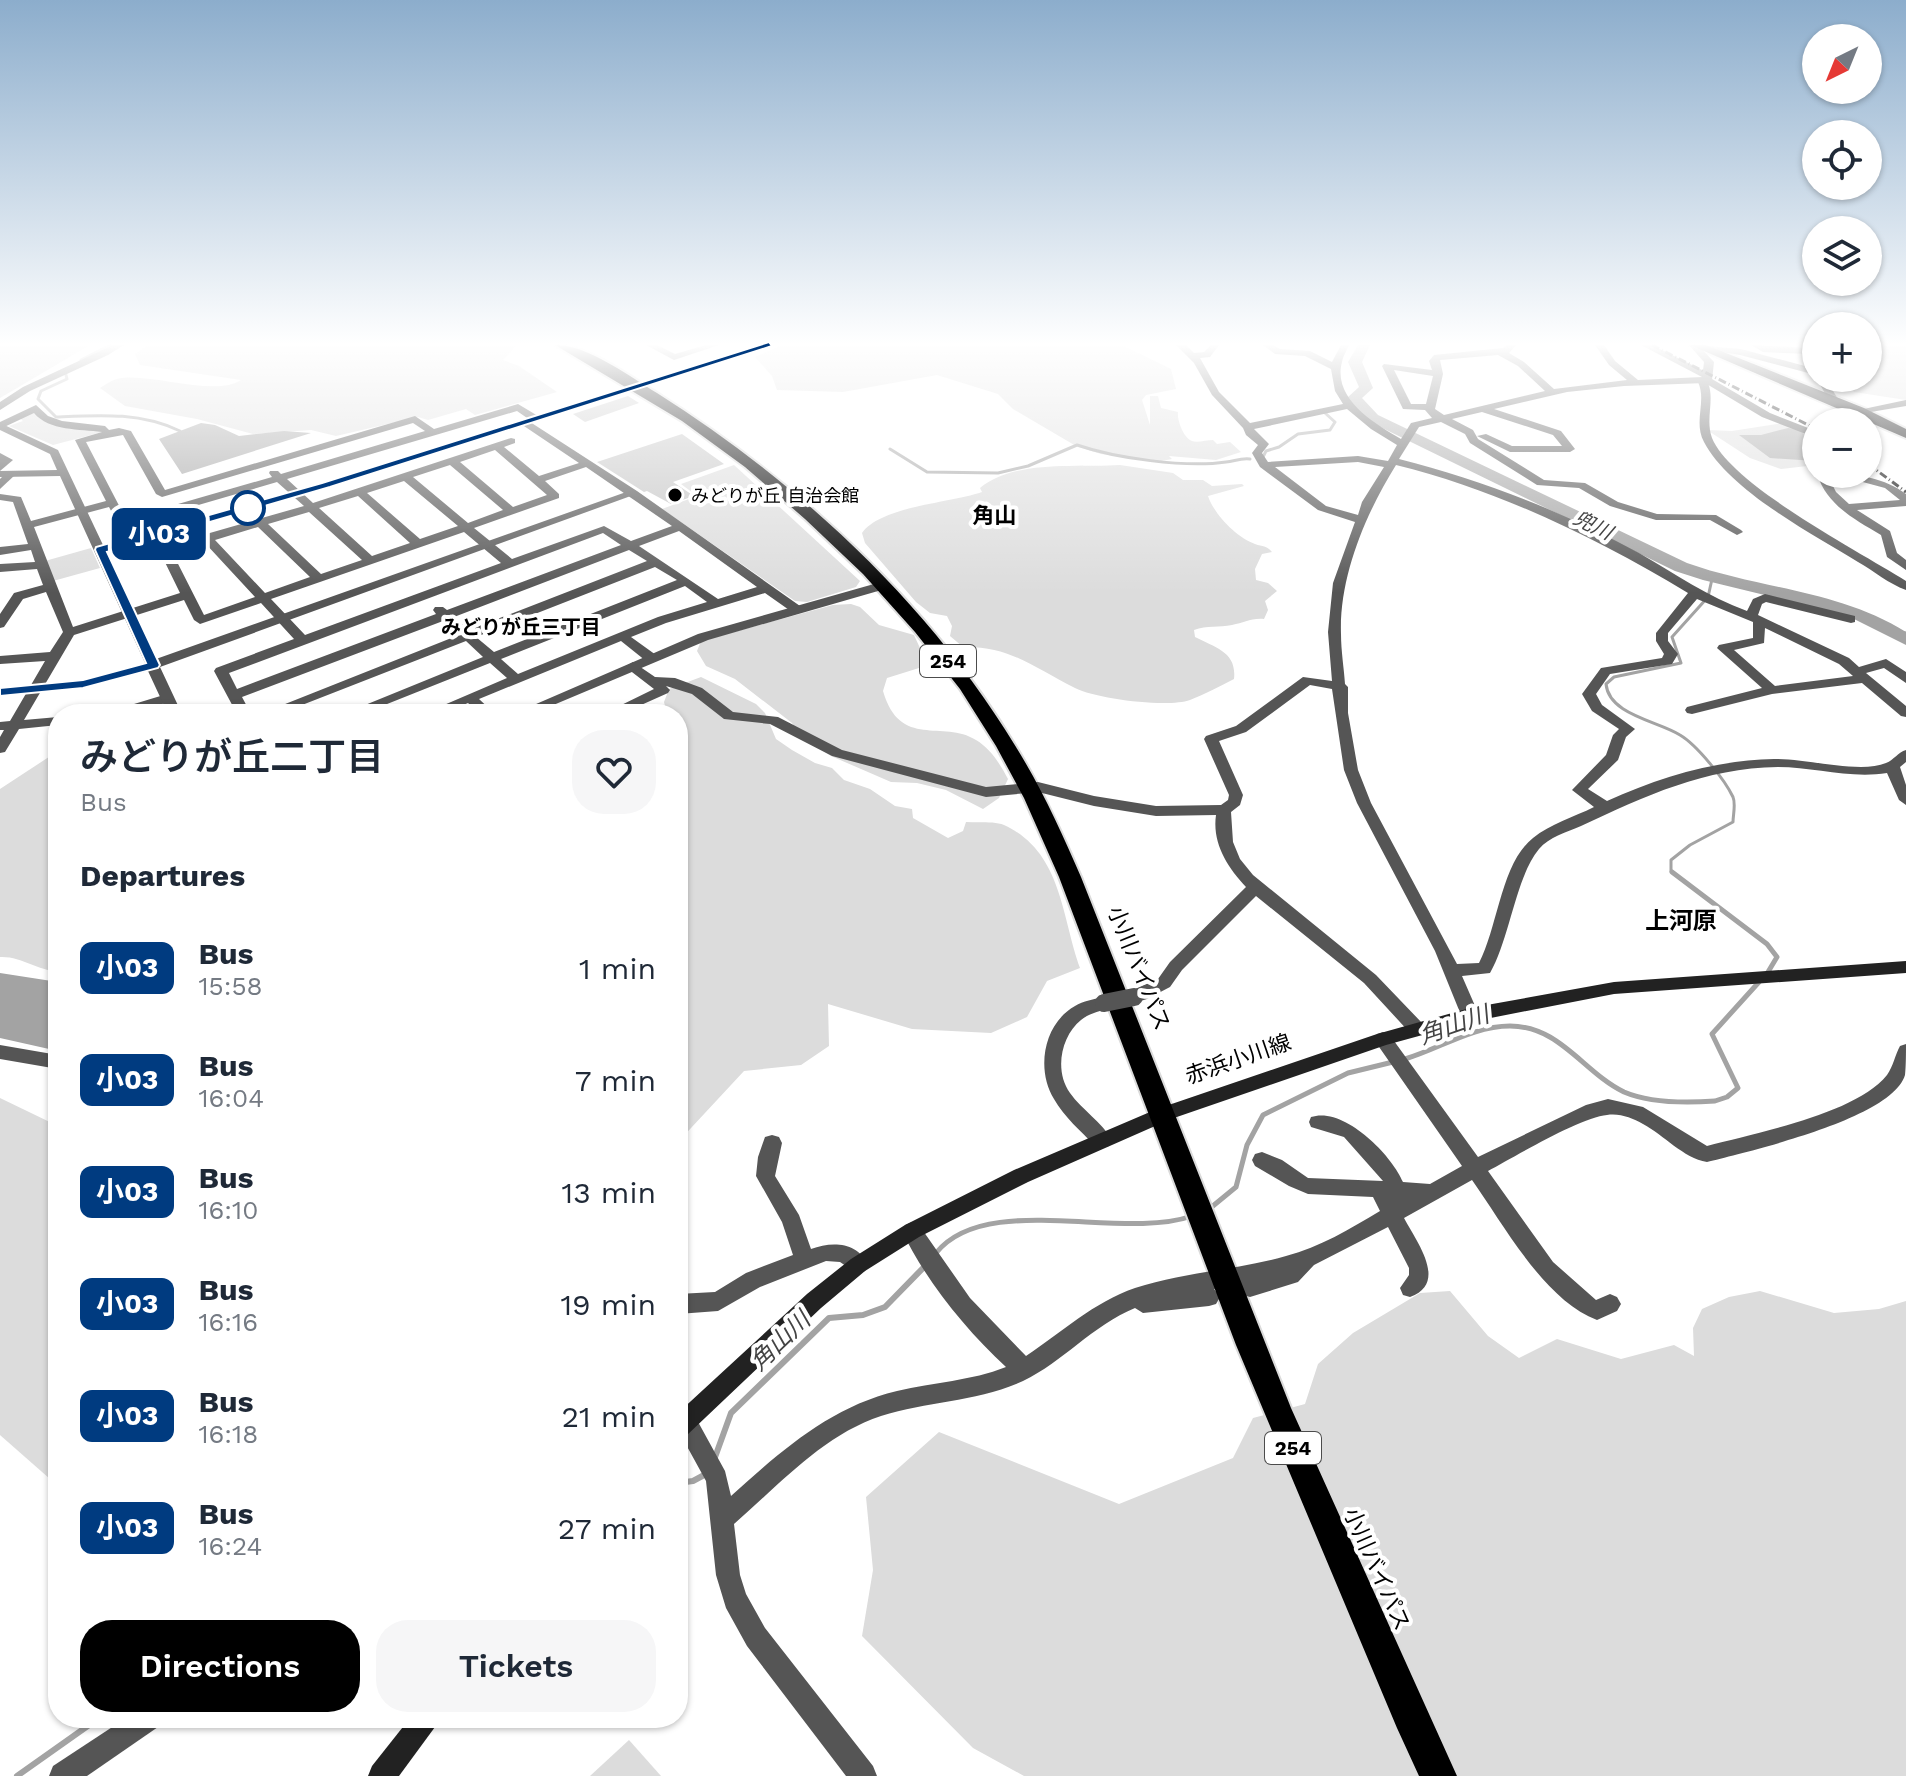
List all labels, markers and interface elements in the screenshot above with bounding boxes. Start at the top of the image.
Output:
north arrow [1802,24,1882,104]
map controls [1802,24,1882,488]
button: locate [1802,120,1882,200]
button: layers [1802,216,1882,296]
button: + [1802,312,1882,392]
button: − [1802,408,1882,488]
place label: みどりが丘 自治会館 [691,485,859,506]
marker: みどりが丘 自治会館 [666,486,684,504]
unlabelled marker [231,491,265,525]
district label: 角山 [972,503,1016,528]
water label: 兜川 [1570,505,1618,545]
line badge: 小03 [113,508,205,560]
text: 小03 [128,517,190,550]
district label: みどりが丘三丁目 [441,615,601,639]
road number: 254 [920,645,976,677]
button: heart [572,730,656,814]
text: みどりが丘二丁目 [80,735,384,779]
text: Bus [80,787,127,817]
text: Departures [80,858,245,893]
street label: 小川バイパス [1103,902,1175,1034]
district label: 上河原 [1645,907,1717,935]
text: Bus [198,936,254,971]
text: 小03 [96,951,158,984]
text: 1 min [579,951,656,986]
text: 15:58 [198,971,263,1001]
water label: 角山川 [1415,999,1495,1050]
street label: 赤浜小川線 [1182,1029,1294,1089]
text: Bus [198,1048,254,1083]
text: 小03 [96,1063,158,1096]
text: 7 min [575,1063,656,1098]
text: 16:04 [198,1083,264,1113]
text: Bus [198,1160,254,1195]
text: 小03 [96,1175,158,1208]
text: 13 min [561,1175,656,1210]
text: 16:10 [198,1195,258,1225]
text: Bus [198,1272,254,1307]
text: 小03 [96,1287,158,1320]
text: 19 min [560,1287,656,1322]
water label: 角山川 [744,1304,818,1376]
text: 16:16 [198,1307,258,1337]
text: Bus [198,1384,254,1419]
text: 小03 [96,1399,158,1432]
text: 21 min [561,1399,656,1434]
text: 16:18 [198,1419,258,1449]
road number: 254 [1265,1432,1321,1464]
text: Bus [198,1496,254,1531]
street label: 小川バイパス [1339,1504,1415,1634]
text: 小03 [96,1511,158,1544]
text: 27 min [558,1511,656,1546]
text: 16:24 [198,1531,262,1561]
button: Directions [80,1620,360,1712]
button: Tickets [376,1620,656,1712]

